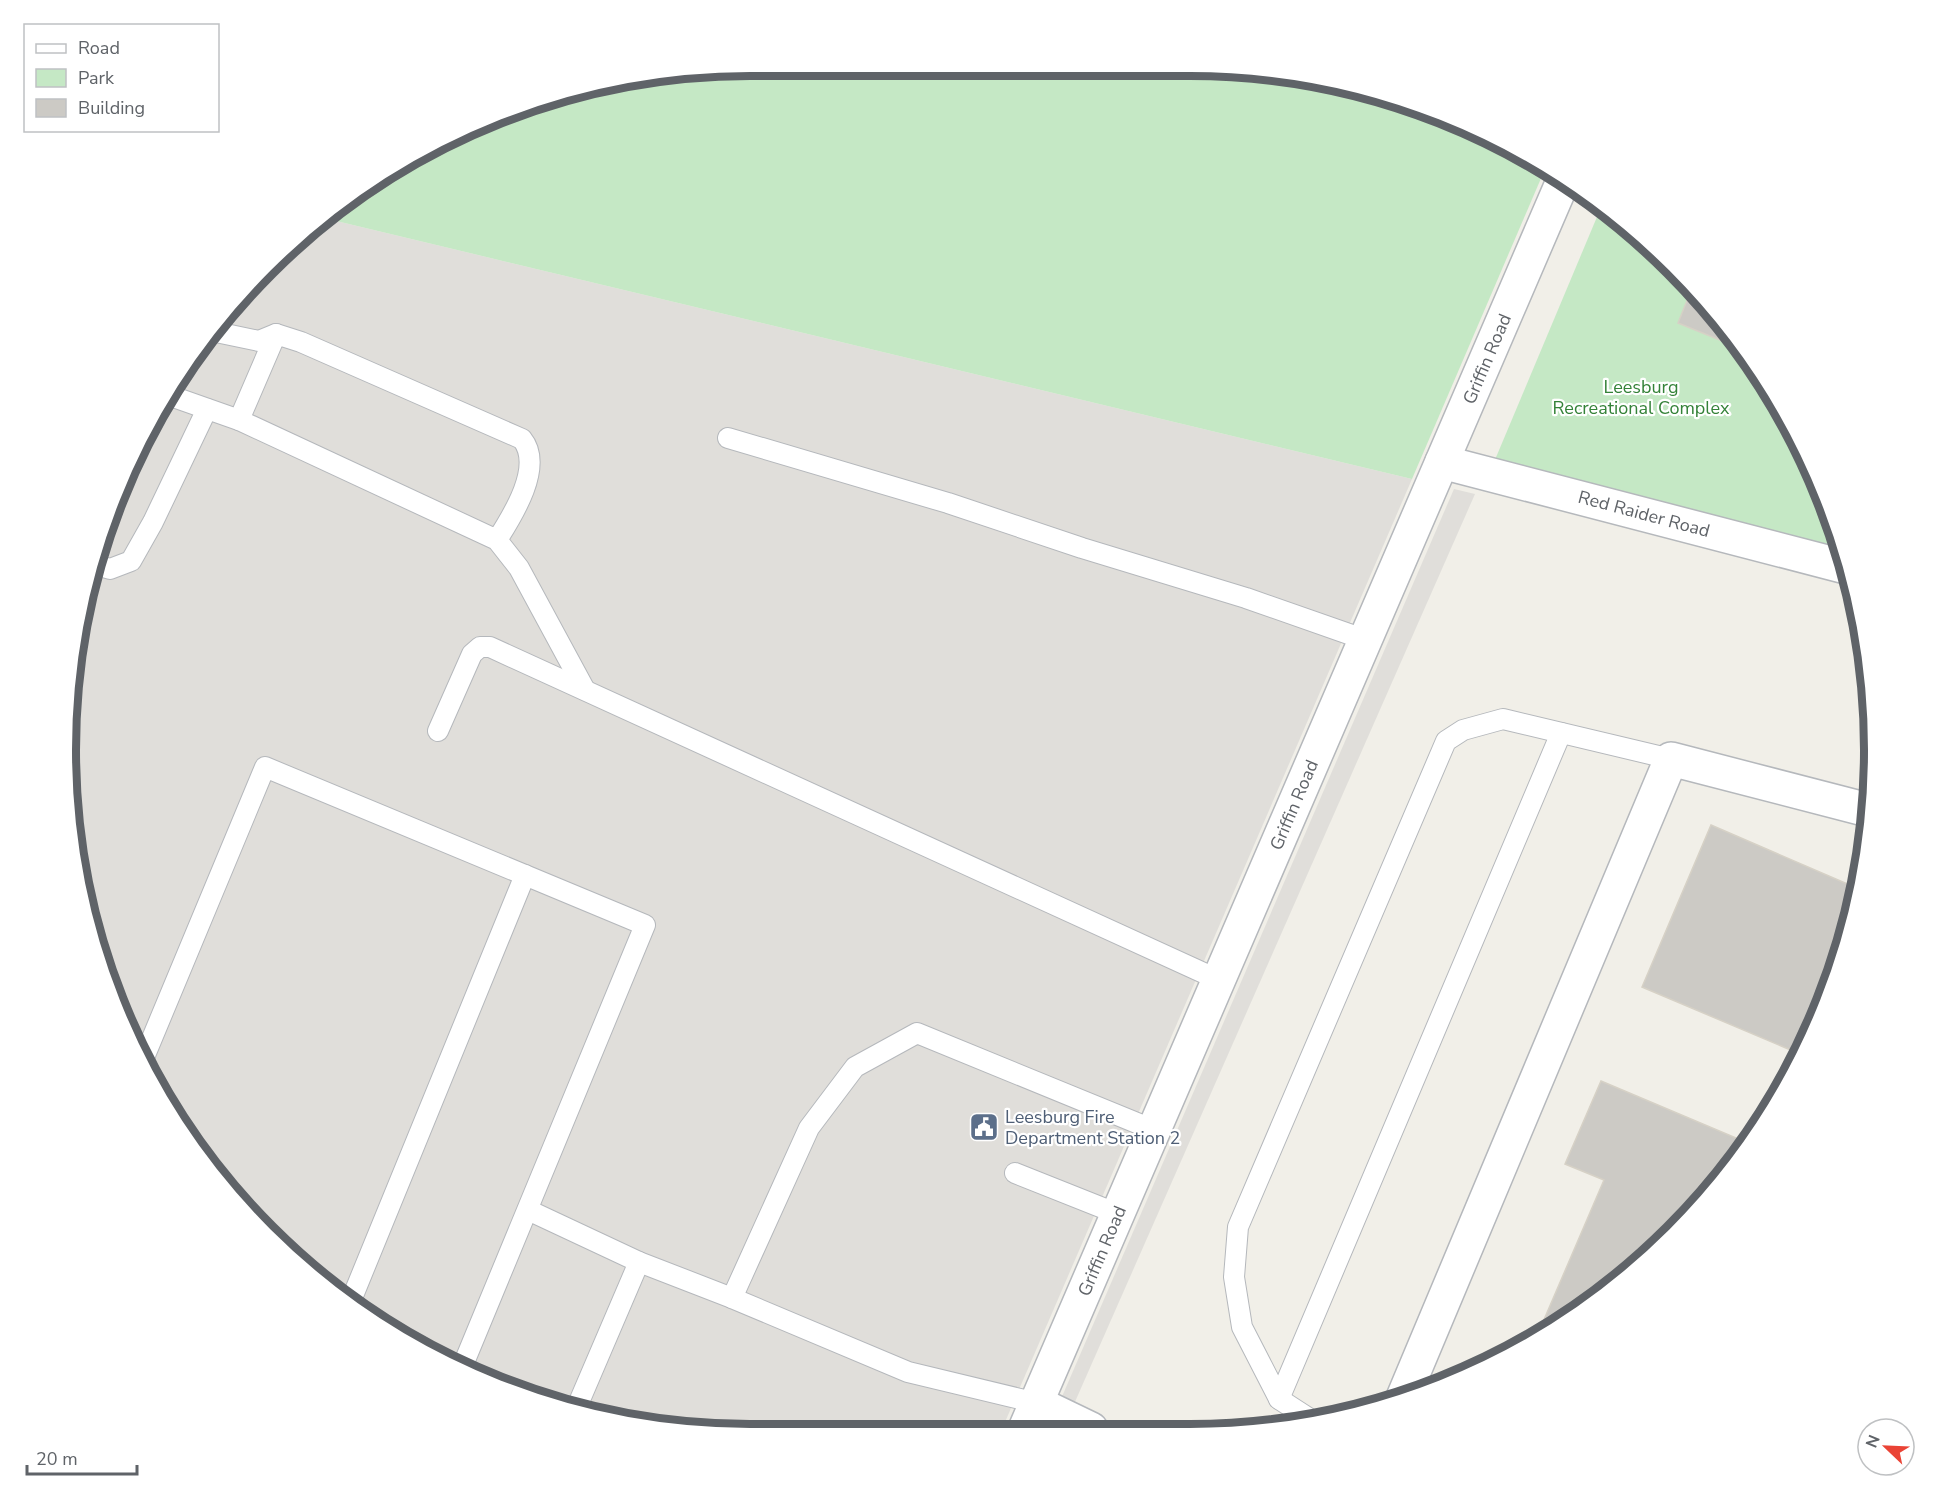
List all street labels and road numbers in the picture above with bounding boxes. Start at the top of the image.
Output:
street label: Griffin Road [1457,310,1517,408]
street label: Red Raider Road [1576,485,1712,543]
street label: Griffin Road [1264,756,1324,854]
street label: Griffin Road [1072,1202,1132,1300]

